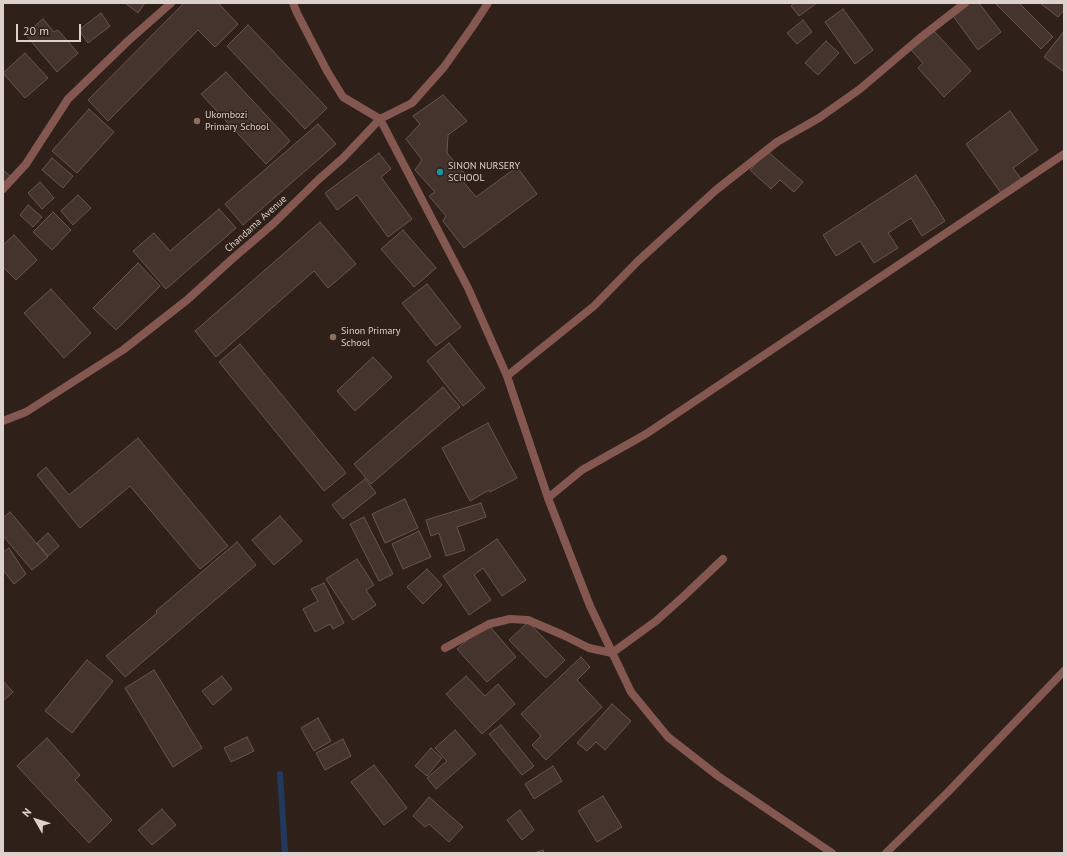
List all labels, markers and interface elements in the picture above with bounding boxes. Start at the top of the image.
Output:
scale bar [18,16,83,42]
text: 20 m [23,23,49,38]
place label: Ukombozi Primary School [205,109,269,132]
marker: Ukombozi Primary School [192,116,202,126]
place label: SINON NURSERY SCHOOL [448,160,520,184]
marker: SINON NURSERY SCHOOL [435,167,445,177]
street label: Chandama Avenue [223,193,289,255]
place label: Sinon Primary School [341,325,400,348]
marker: Sinon Primary School [328,332,338,342]
north arrow [16,800,56,840]
text: N [19,805,34,820]

